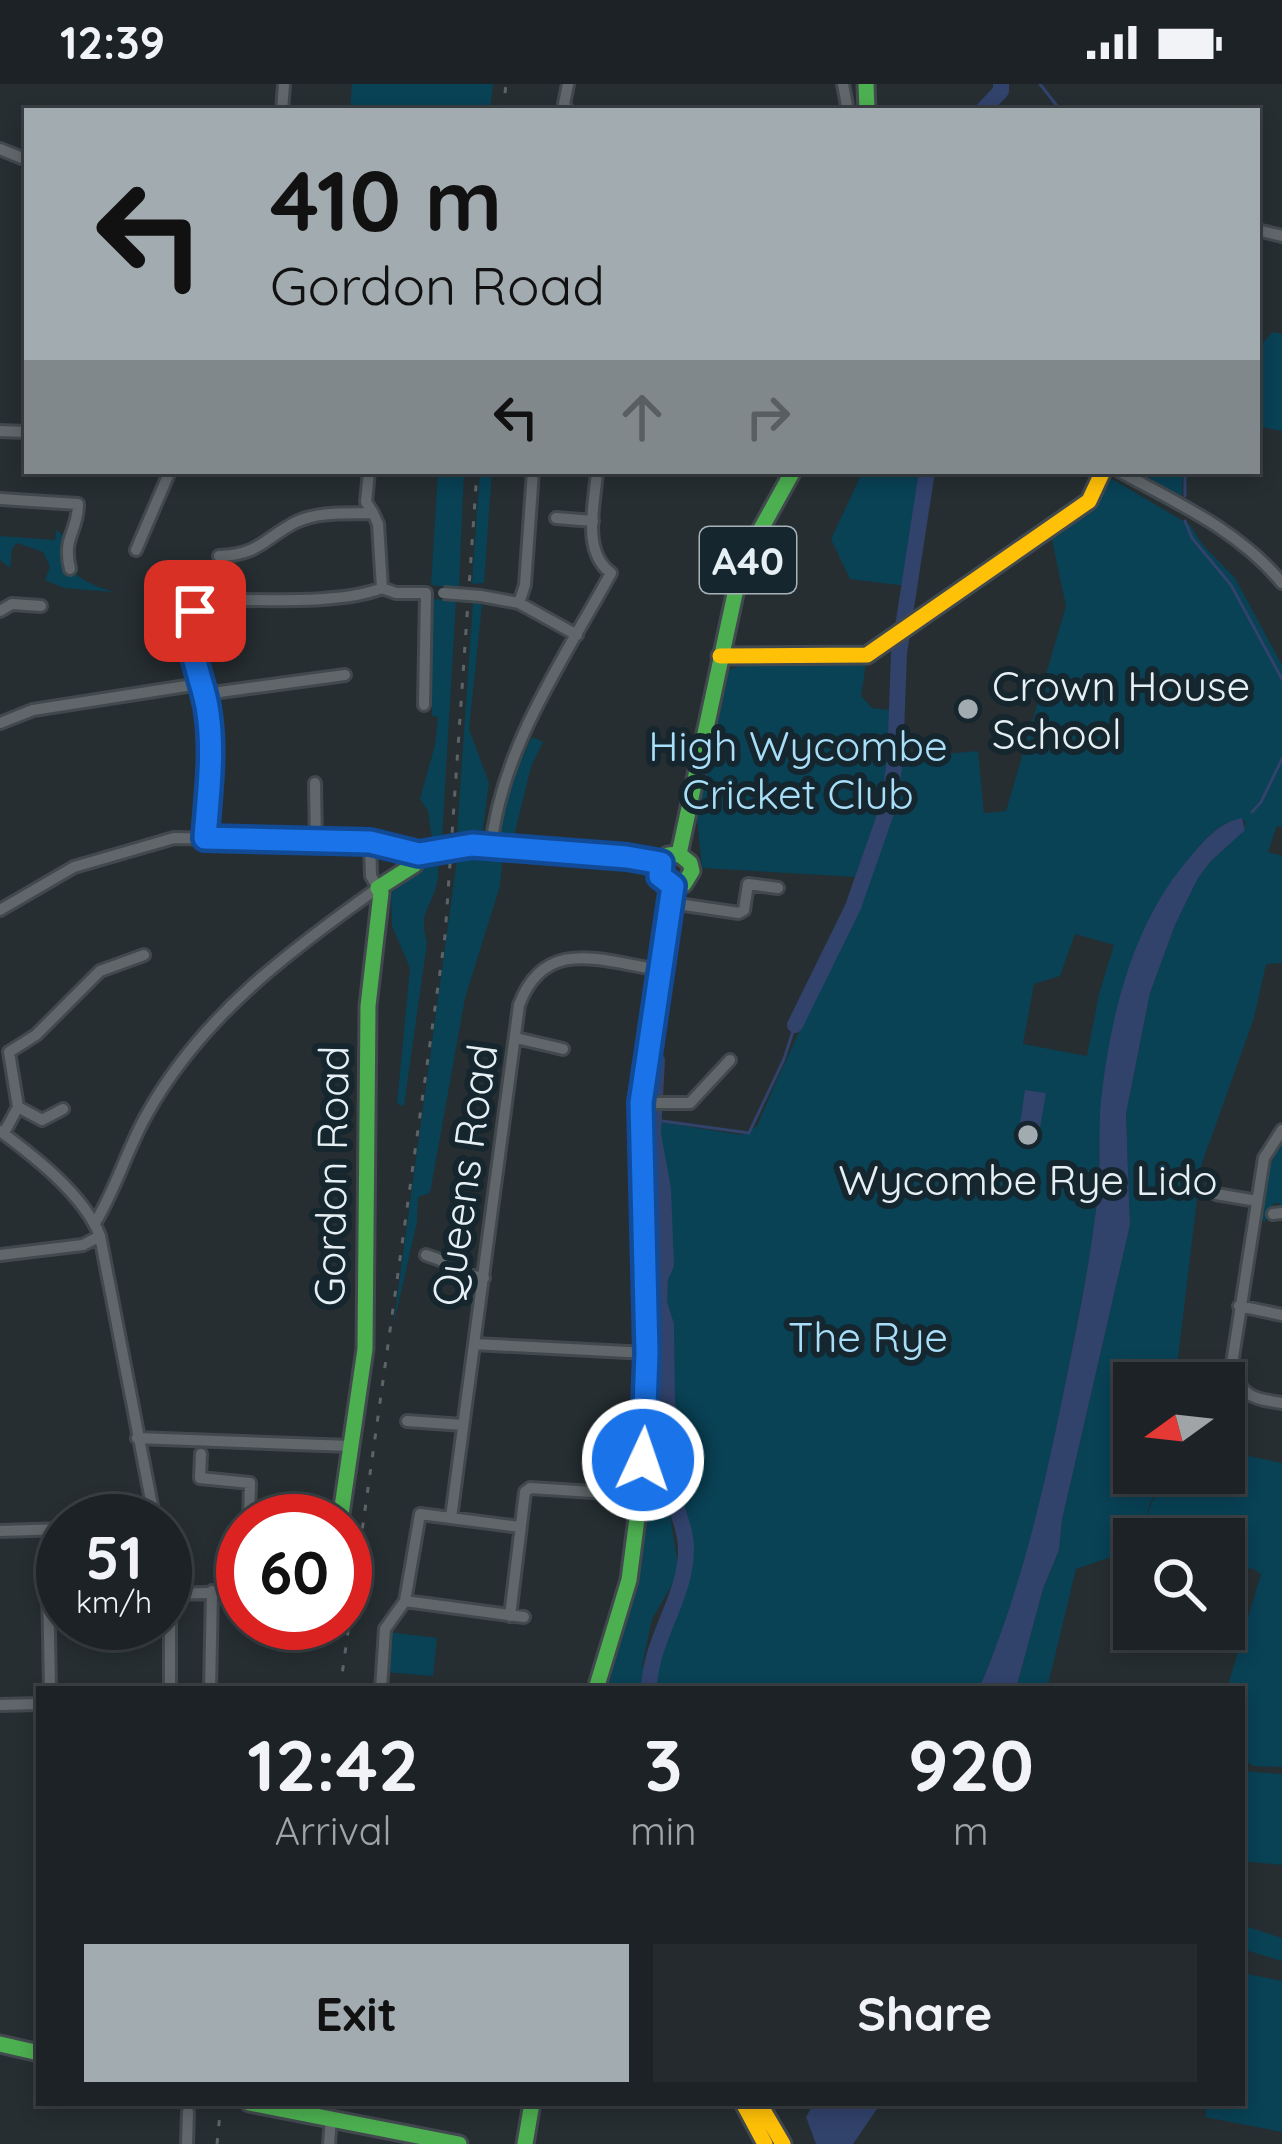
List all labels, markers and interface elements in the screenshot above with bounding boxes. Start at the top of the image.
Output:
text: 12:39 [60,14,165,70]
text: 410 m [270,147,502,252]
icon: left [72,156,228,312]
text: Gordon Road [270,251,605,319]
icon: left [483,384,549,450]
icon: ahead [609,384,675,450]
icon: right [735,384,801,450]
road number: A40 [700,527,796,593]
pin [144,560,246,662]
icon: arrive [162,578,228,644]
place label: Crown House School [992,659,1250,760]
marker: Crown House School [955,696,981,722]
park label: High Wycombe Cricket Club [648,719,948,820]
street label: Queens Road [419,1041,509,1309]
street label: Gordon Road [302,1045,360,1307]
marker: Wycombe Rye Lido [1015,1122,1041,1148]
place label: Wycombe Rye Lido [838,1153,1218,1206]
park label: The Rye [788,1310,948,1363]
north arrow [1113,1362,1245,1494]
map controls [1113,1362,1245,1650]
position arrow [580,1397,706,1523]
speed limit sign: 60 [216,1494,372,1650]
button: search [1113,1518,1245,1650]
text: 51 [85,1519,143,1594]
text: km/h [76,1583,152,1621]
text: 12:42 [247,1719,419,1809]
text: 3 [644,1719,683,1809]
text: 920 [908,1719,1034,1809]
text: Arrival [275,1806,391,1855]
text: min [630,1806,697,1855]
text: m [953,1806,989,1855]
button: Exit [84,1944,629,2082]
button: Share [653,1944,1197,2082]

